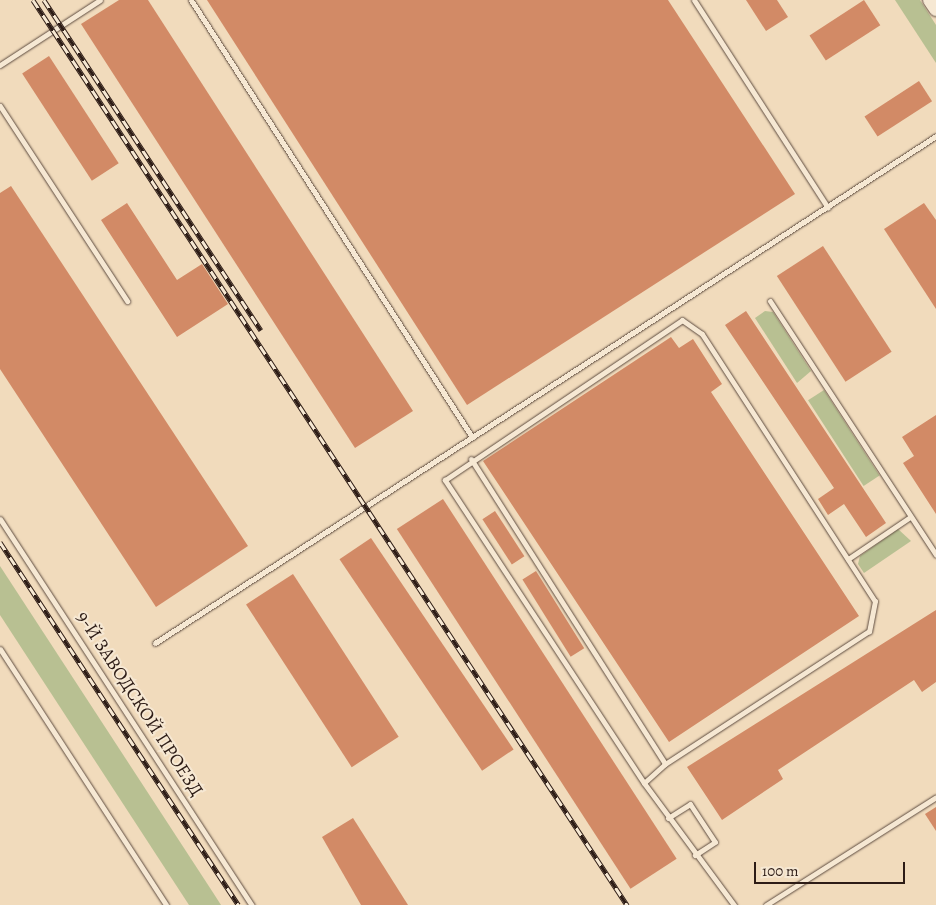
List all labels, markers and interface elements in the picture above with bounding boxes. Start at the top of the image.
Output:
street label: 9-Й ЗАВОДСКОЙ ПРОЕЗД [71,607,207,801]
scale bar [756,852,907,884]
text: 100 m [762,861,799,881]

